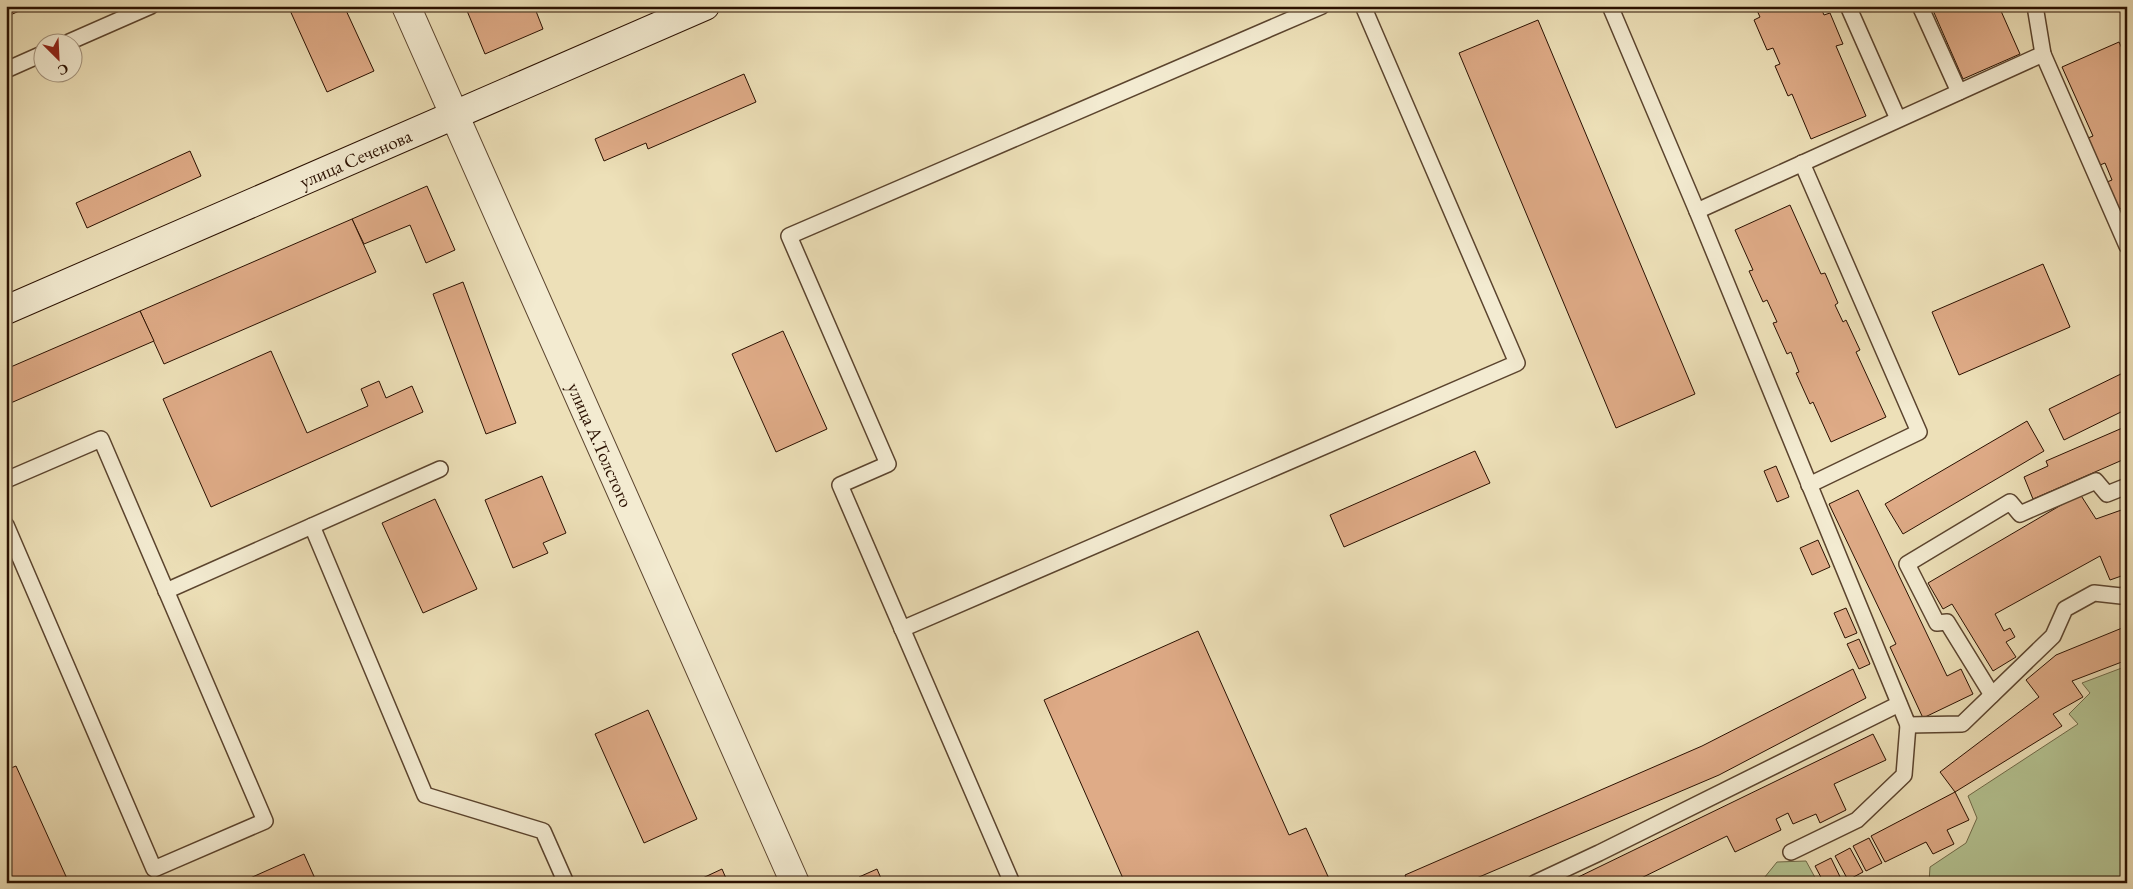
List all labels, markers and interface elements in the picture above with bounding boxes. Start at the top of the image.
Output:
north arrow [32,32,82,82]
text: С [55,60,71,80]
street label: улица Сеченова [295,122,416,193]
street label: улица А.Толстого [562,378,639,511]

